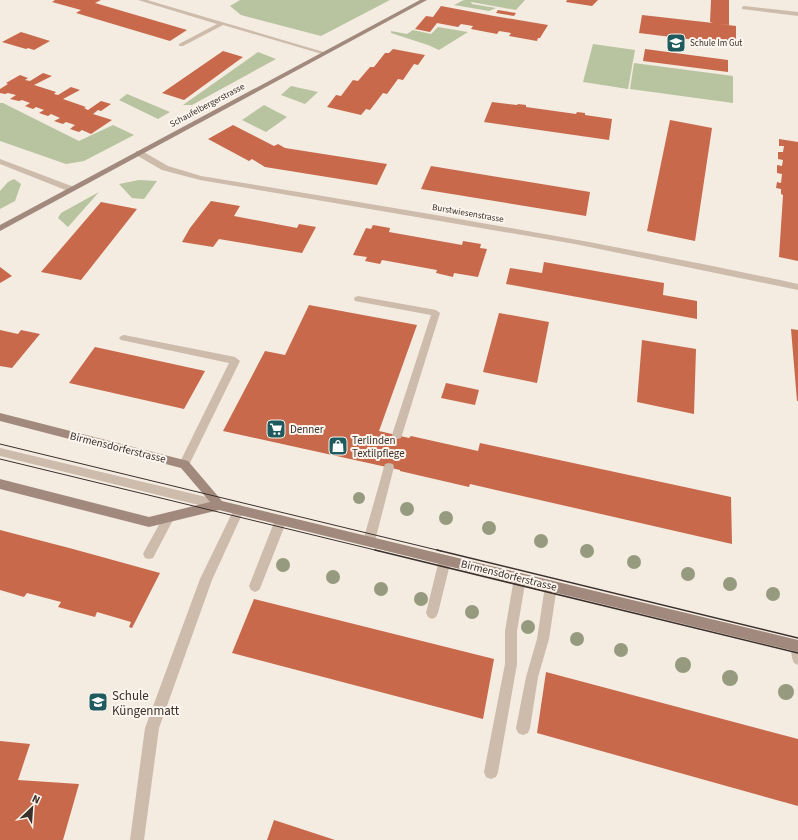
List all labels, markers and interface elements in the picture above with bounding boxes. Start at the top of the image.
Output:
school or university icon: Schule Im Gut [665,32,687,54]
place label: Schule Im Gut [690,37,742,50]
street label: Schaufelbergerstrasse [168,80,247,131]
street label: Burstwiesenstrasse [431,201,505,226]
supermarket icon: Denner [265,418,287,440]
place label: Denner [290,422,324,437]
street label: Birmensdorferstrasse [68,428,168,467]
place label: Terlinden Textilpflege [352,433,405,461]
shop icon: Terlinden Textilpflege [327,435,349,457]
street label: Birmensdorferstrasse [459,556,559,595]
place label: Schule Küngenmatt [112,687,180,720]
school or university icon: Schule Küngenmatt [87,691,109,713]
north arrow [12,788,52,828]
text: N [30,791,43,808]

